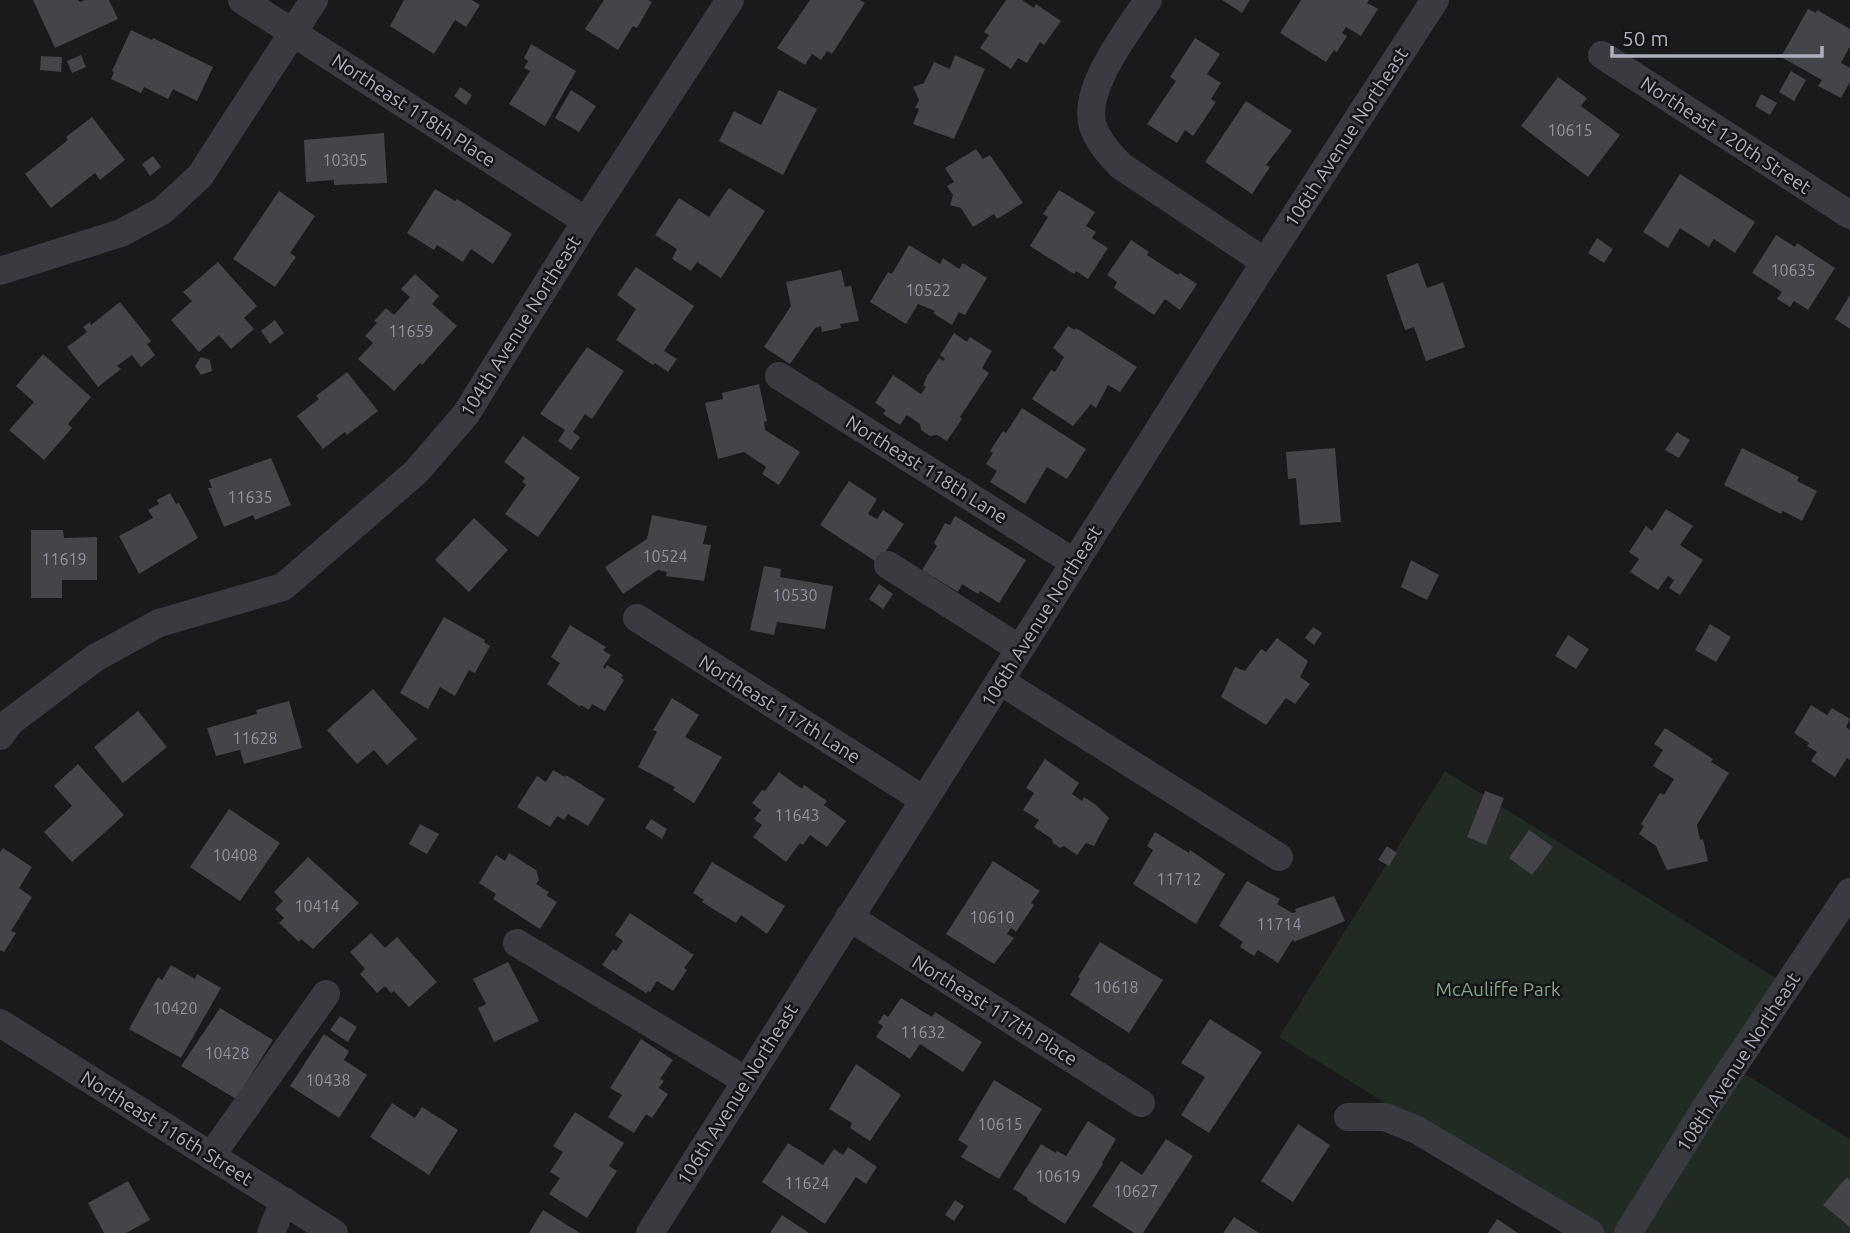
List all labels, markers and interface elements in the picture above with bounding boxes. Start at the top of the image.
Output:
scale bar [1612,14,1822,58]
text: 50 m [1622,26,1669,50]
street label: 106th Avenue Northeast [1280,43,1413,231]
street label: Northeast 118th Place [328,49,500,171]
street label: Northeast 120th Street [1637,72,1816,199]
house number: 10615 [1547,121,1593,139]
house number: 10305 [322,151,368,169]
street label: 104th Avenue Northeast [455,231,585,421]
house number: 10635 [1770,261,1816,279]
house number: 10522 [905,281,951,299]
house number: 11659 [388,322,434,340]
street label: Northeast 118th Lane [842,410,1012,528]
house number: 11635 [227,488,273,506]
street label: 106th Avenue Northeast [976,521,1106,711]
house number: 10524 [642,547,688,565]
house number: 11619 [41,550,87,568]
house number: 10530 [772,586,818,604]
street label: Northeast 117th Lane [695,650,865,768]
house number: 11628 [232,729,278,747]
house number: 11643 [774,806,820,824]
house number: 10408 [212,846,258,864]
house number: 11712 [1156,870,1202,888]
house number: 10414 [294,897,340,915]
house number: 10610 [969,908,1015,926]
house number: 11714 [1256,915,1302,933]
street label: Northeast 117th Place [908,950,1082,1070]
street label: 108th Avenue Northeast [1672,968,1805,1156]
house number: 10618 [1093,978,1139,996]
park label: McAuliffe Park [1435,978,1561,1000]
house number: 10420 [152,999,198,1017]
street label: 106th Avenue Northeast [672,999,802,1189]
house number: 11632 [900,1023,946,1041]
house number: 10428 [204,1044,250,1062]
street label: Northeast 116th Street [77,1066,257,1190]
house number: 10438 [305,1071,351,1089]
house number: 10615 [977,1115,1023,1133]
house number: 10619 [1035,1167,1081,1185]
house number: 11624 [784,1174,830,1192]
house number: 10627 [1113,1182,1159,1200]

